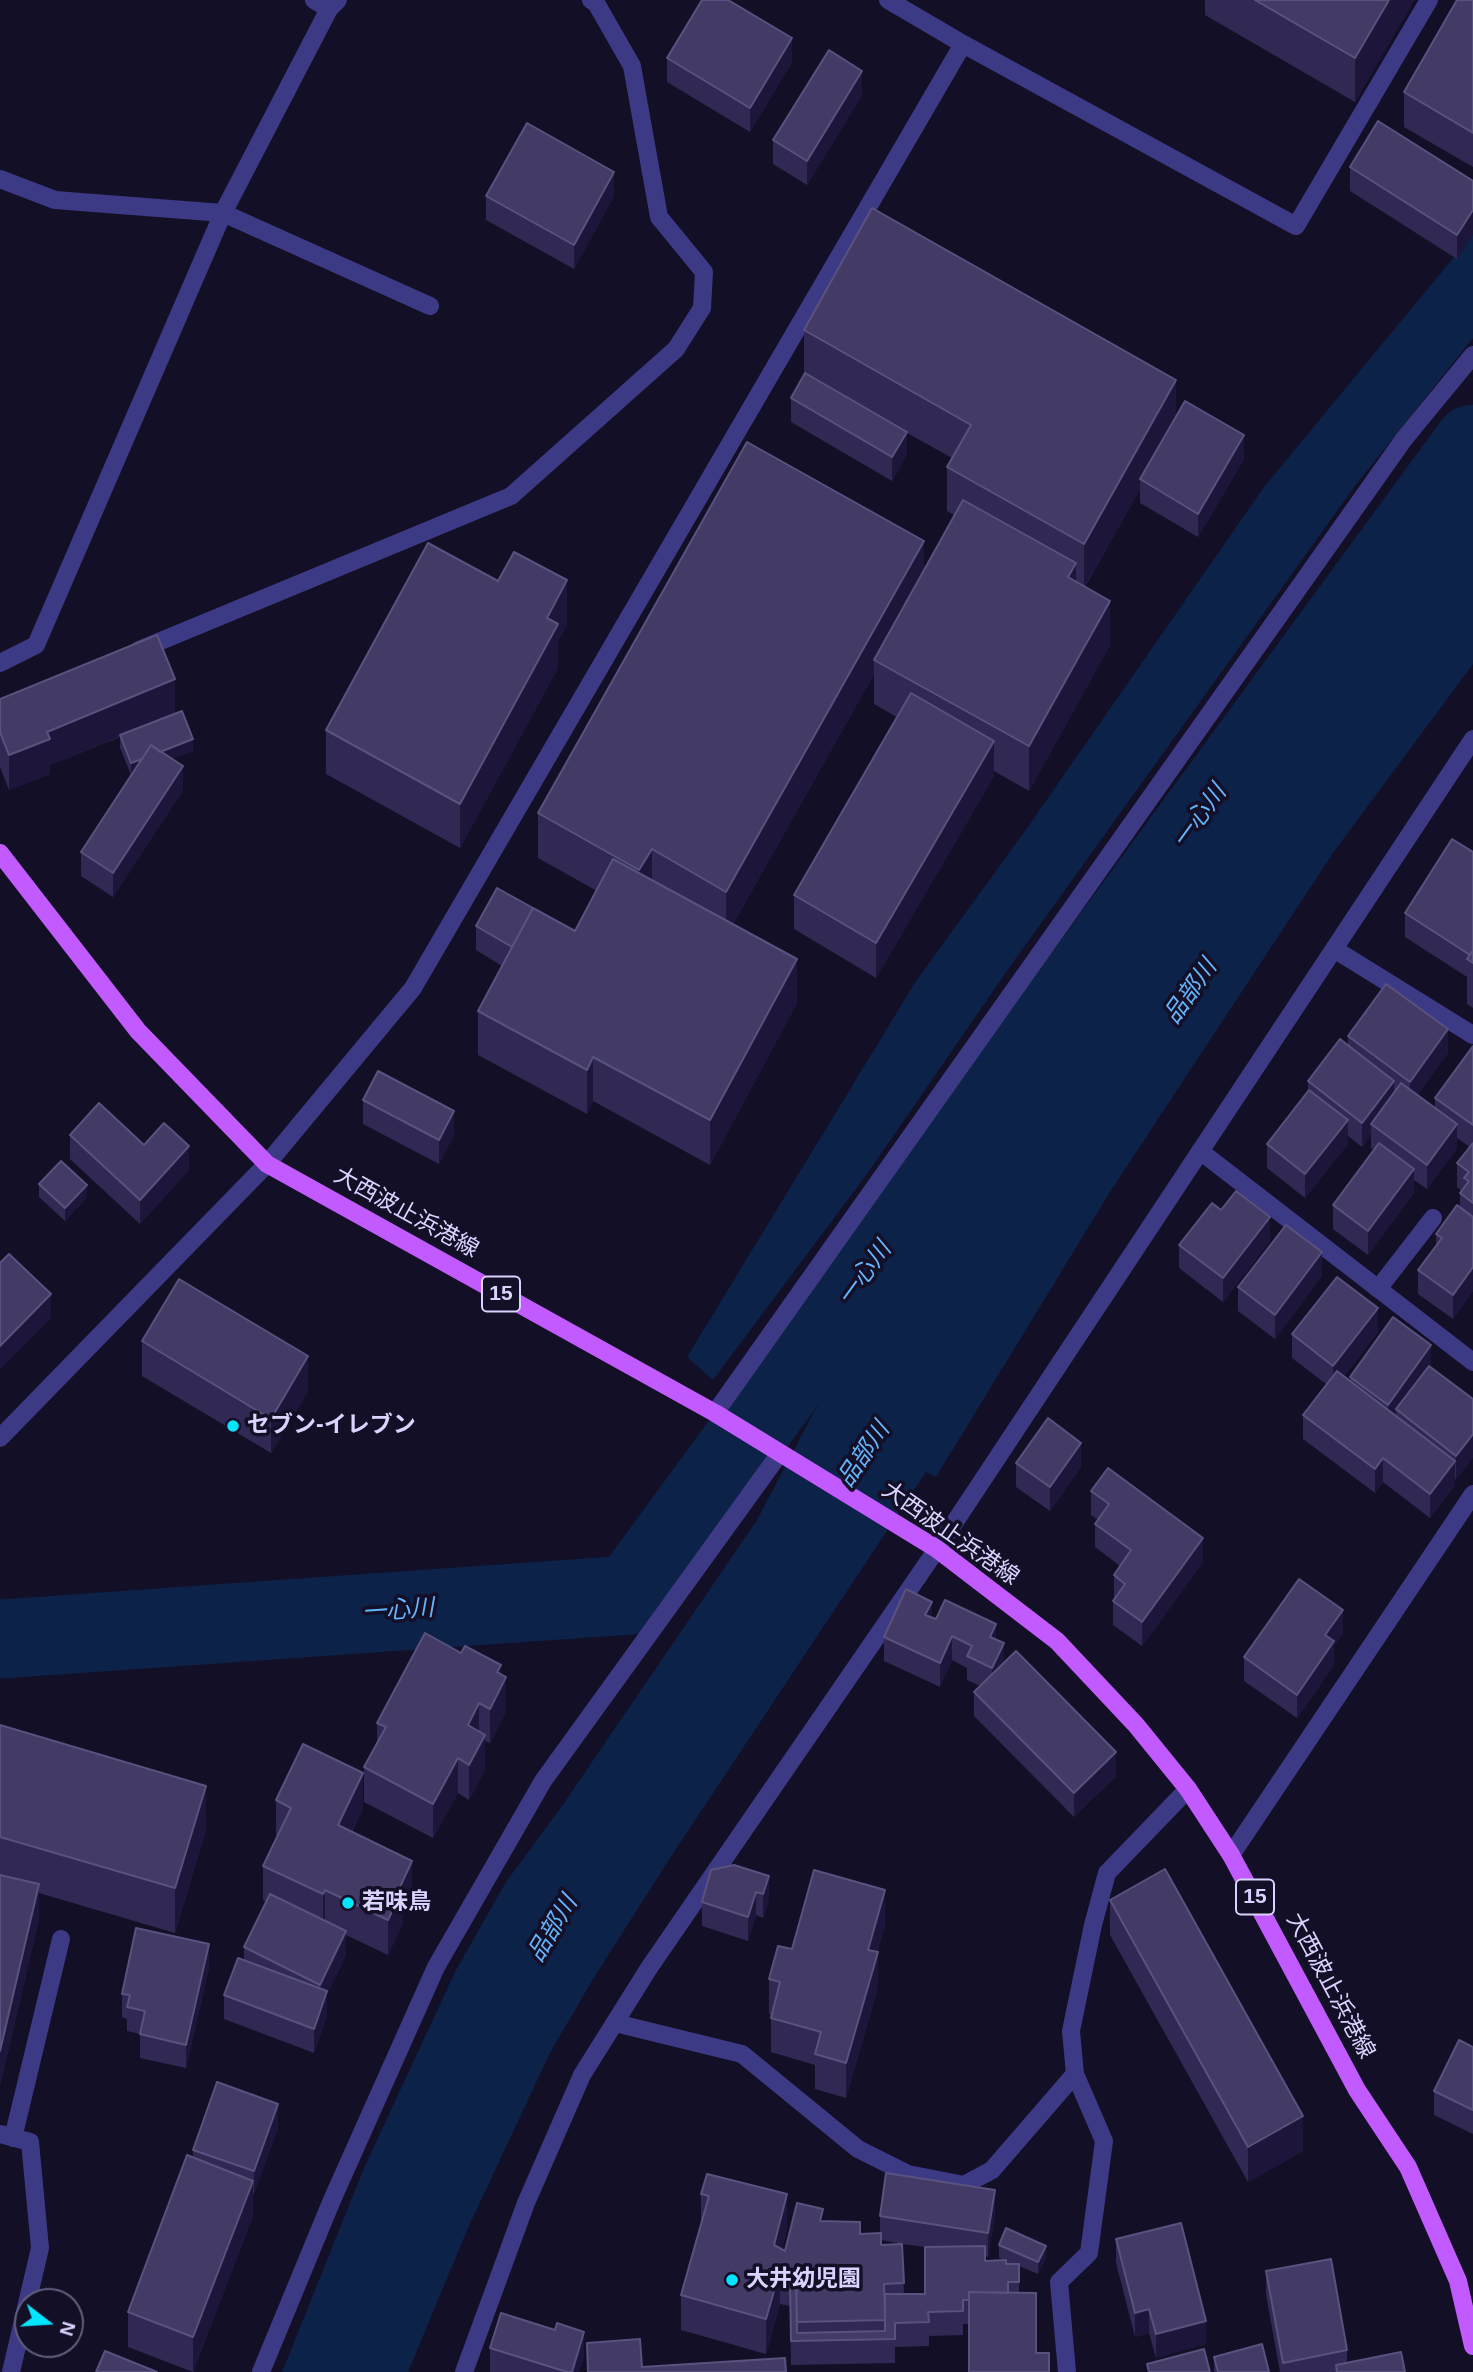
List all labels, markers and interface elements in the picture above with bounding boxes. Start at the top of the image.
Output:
water label: 一心川 [1167,779,1233,855]
water label: 品部川 [1159,954,1223,1030]
street label: 大西波止浜港線 [329,1162,483,1264]
water label: 一心川 [832,1236,898,1312]
road number: 15 [482,1276,520,1312]
place label: セブン-イレブン [247,1412,416,1440]
water label: 品部川 [832,1417,896,1493]
marker: セブン-イレブン [225,1418,241,1434]
street label: 大西波止浜港線 [876,1477,1024,1591]
water label: 一心川 [361,1594,435,1628]
road number: 15 [1236,1880,1274,1914]
place label: 若味鳥 [362,1889,431,1917]
water label: 品部川 [522,1891,584,1967]
marker: 若味鳥 [340,1895,356,1911]
street label: 大西波止浜港線 [1280,1908,1380,2064]
place label: 大井幼児園 [746,2266,861,2294]
marker: 大井幼児園 [724,2272,740,2288]
north arrow [14,2288,84,2358]
text: N [56,2319,80,2338]

